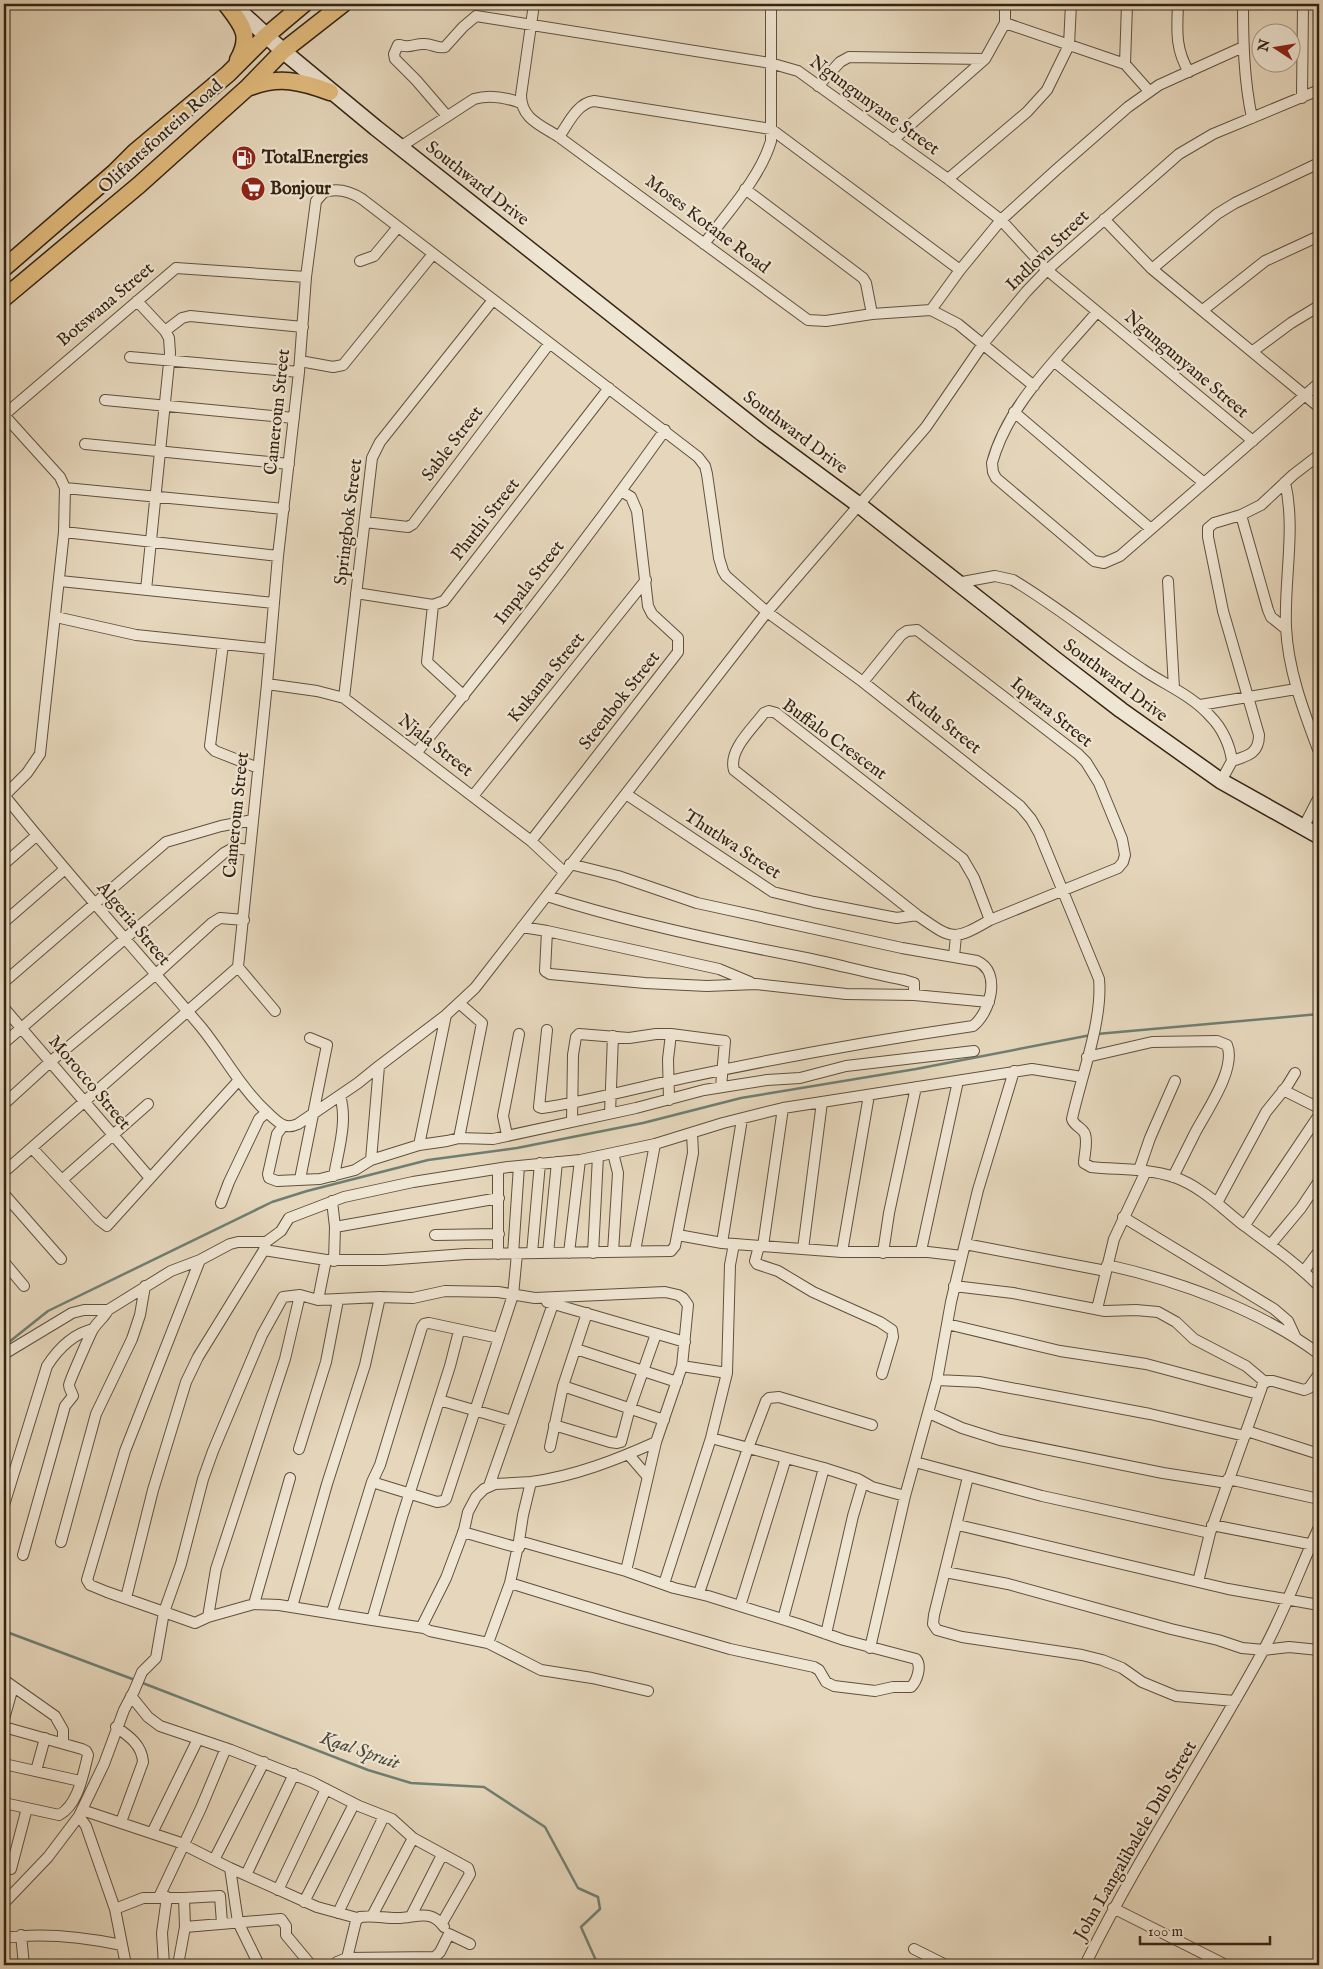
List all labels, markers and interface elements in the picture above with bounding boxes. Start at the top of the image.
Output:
north arrow [1250,22,1300,72]
text: N [1254,38,1274,54]
street label: Ngungunyane Street [804,51,944,161]
street label: Olifantsfontein Road [94,75,228,199]
street label: Southward Drive [421,136,533,232]
fuel station icon: TotalEnergies [231,145,257,171]
place label: TotalEnergies [261,147,369,170]
street label: Moses Kotane Road [640,171,774,280]
supermarket icon: Bonjour [240,176,266,202]
place label: Bonjour [270,178,331,201]
street label: Indlovu Street [1001,205,1095,297]
street label: Botswana Street [53,258,159,352]
street label: Ngungunyane Street [1119,306,1253,424]
street label: Cameroun Street [260,348,296,476]
street label: Southward Drive [738,386,852,480]
street label: Sable Street [417,402,489,486]
street label: Springbok Street [330,457,368,587]
street label: Phuthi Street [447,474,525,566]
street label: Impala Street [490,536,570,630]
street label: Kukama Street [503,628,591,728]
street label: Southward Drive [1058,634,1172,728]
street label: Steenbok Street [574,647,666,755]
street label: Iqwara Street [1005,673,1097,753]
street label: Kudu Street [901,686,985,760]
street label: Buffalo Crescent [777,694,891,786]
street label: Njala Street [393,710,477,782]
street label: Cameroun Street [219,751,255,879]
street label: Thutlwa Street [679,805,785,885]
street label: Algeria Street [90,876,175,971]
street label: Morocco Street [43,1031,135,1135]
water label: Kaal Spruit [316,1726,404,1776]
street label: John Langalibalele Dub Street [1068,1737,1203,1947]
scale bar [1140,1914,1270,1946]
text: 100 m [1148,1922,1184,1941]

